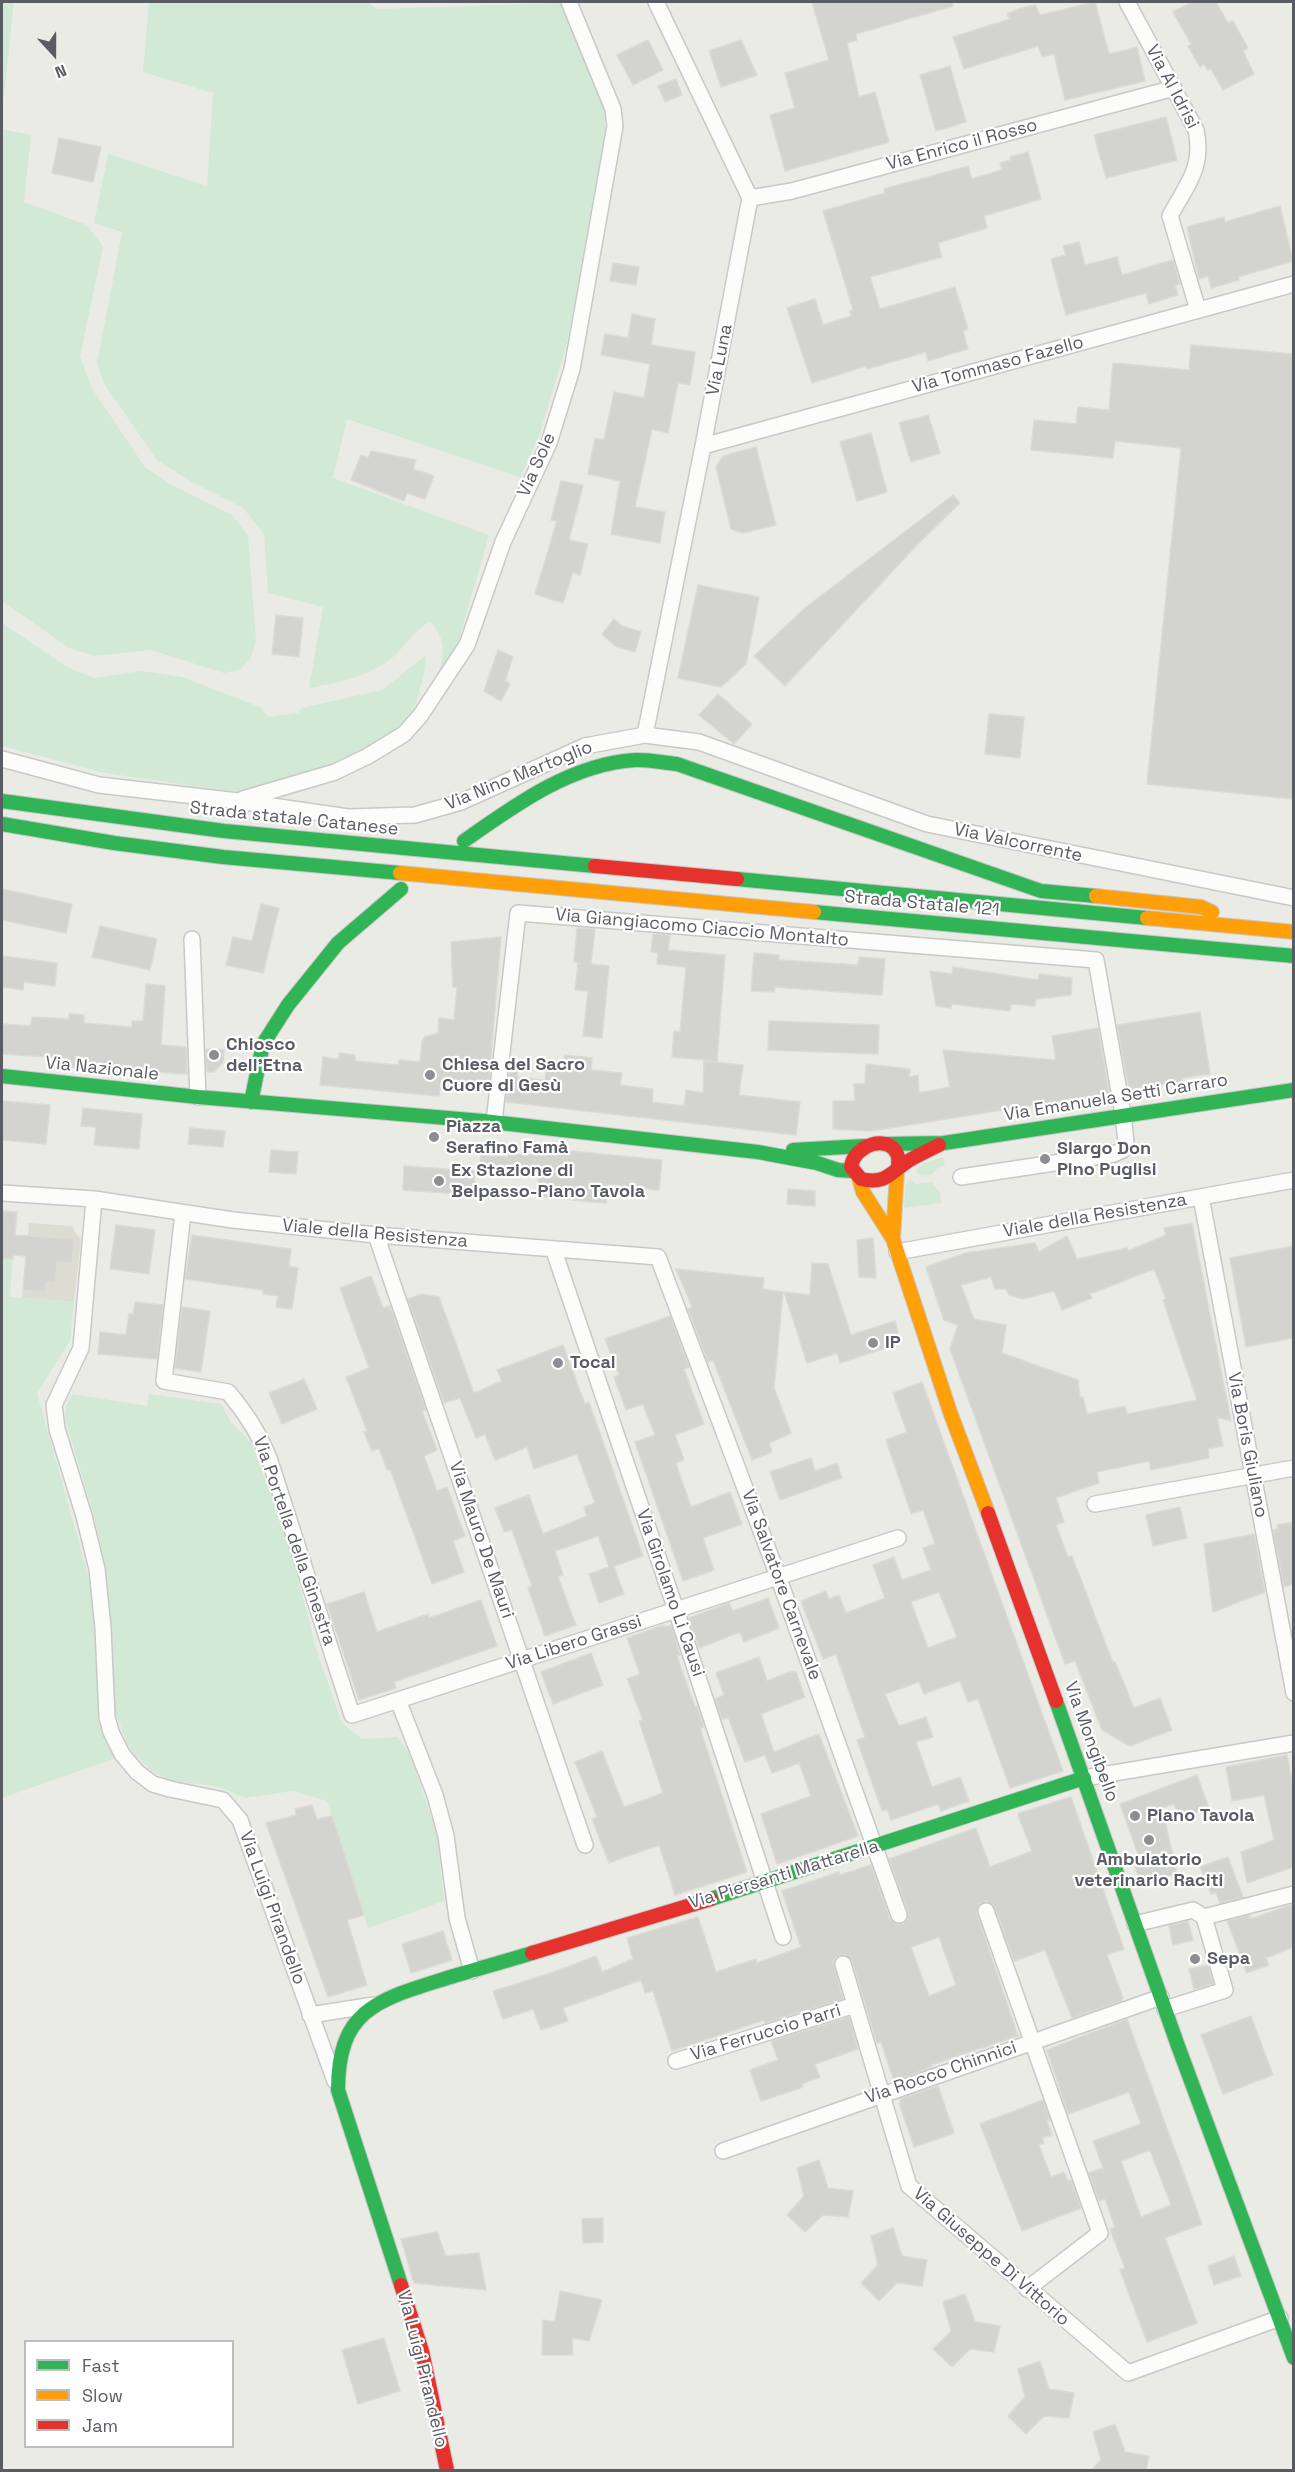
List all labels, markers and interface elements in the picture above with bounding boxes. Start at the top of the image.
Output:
north arrow [24,24,84,84]
street label: Via Al Idrisi [1141,41,1203,133]
text: N [52,60,69,83]
street label: Via Enrico il Rosso [884,114,1040,176]
street label: Via Luna [702,322,738,398]
street label: Via Tommaso Fazello [910,332,1086,398]
street label: Via Sole [513,430,561,500]
street label: Via Nino Martoglio [442,737,596,815]
street label: Strada statale Catanese [189,797,399,841]
street label: Via Valcorrente [952,819,1084,867]
street label: Strada Statale 121 [844,886,1000,922]
street label: Via Giangiacomo Ciaccio Montalto [554,904,850,952]
place label: Chiosco dell'Etna [226,1034,302,1076]
marker: Chiosco dell'Etna [207,1048,221,1062]
street label: Via Nazionale [44,1052,160,1086]
place label: Chiesa del Sacro Cuore di Gesù [442,1054,585,1096]
marker: Chiesa del Sacro Cuore di Gesù [423,1068,437,1082]
street label: Via Emanuela Setti Carraro [1003,1070,1229,1126]
place label: Piazza Serafino Famà [446,1116,568,1158]
marker: Piazza Serafino Famà [427,1130,441,1144]
place label: Slargo Don Pino Puglisi [1057,1138,1157,1180]
marker: Slargo Don Pino Puglisi [1038,1152,1052,1166]
place label: Ex Stazione di Belpasso-Piano Tavola [451,1160,645,1202]
marker: Ex Stazione di Belpasso-Piano Tavola [432,1174,446,1188]
street label: Viale della Resistenza [1001,1189,1189,1243]
street label: Viale della Resistenza [281,1215,469,1253]
place label: IP [885,1332,901,1354]
marker: IP [866,1336,880,1350]
place label: Tocal [570,1352,616,1374]
marker: Tocal [551,1356,565,1370]
street label: Via Boris Giuliano [1222,1371,1272,1519]
street label: Via Portella della Ginestra [248,1434,340,1648]
street label: Via Mauro De Mauri [444,1459,518,1621]
street label: Via Salvatore Carnevale [736,1487,826,1683]
street label: Via Girolamo Li Causi [631,1506,709,1680]
street label: Via Libero Grassi [503,1611,645,1675]
street label: Via Mongibello [1059,1679,1123,1805]
place label: Piano Tavola [1147,1805,1254,1827]
marker: Piano Tavola [1128,1809,1142,1823]
street label: Via Luigi Pirandello [234,1828,310,1988]
marker: Ambulatorio veterinario Raciti [1142,1833,1156,1847]
street label: Via Piersanti Mattarella [686,1836,882,1914]
place label: Ambulatorio veterinario Raciti [1075,1849,1223,1892]
place label: Sepa [1207,1948,1250,1970]
marker: Sepa [1188,1952,1202,1966]
street label: Via Ferruccio Parri [688,2000,844,2066]
street label: Via Rocco Chinnici [862,2037,1020,2109]
street label: Via Giuseppe Di Vittorio [908,2183,1074,2331]
street label: Via Luigi Pirandello [392,2288,452,2450]
legend [24,2340,234,2448]
text: Fast [82,2354,119,2377]
text: Slow [82,2384,123,2407]
text: Jam [82,2414,118,2437]

